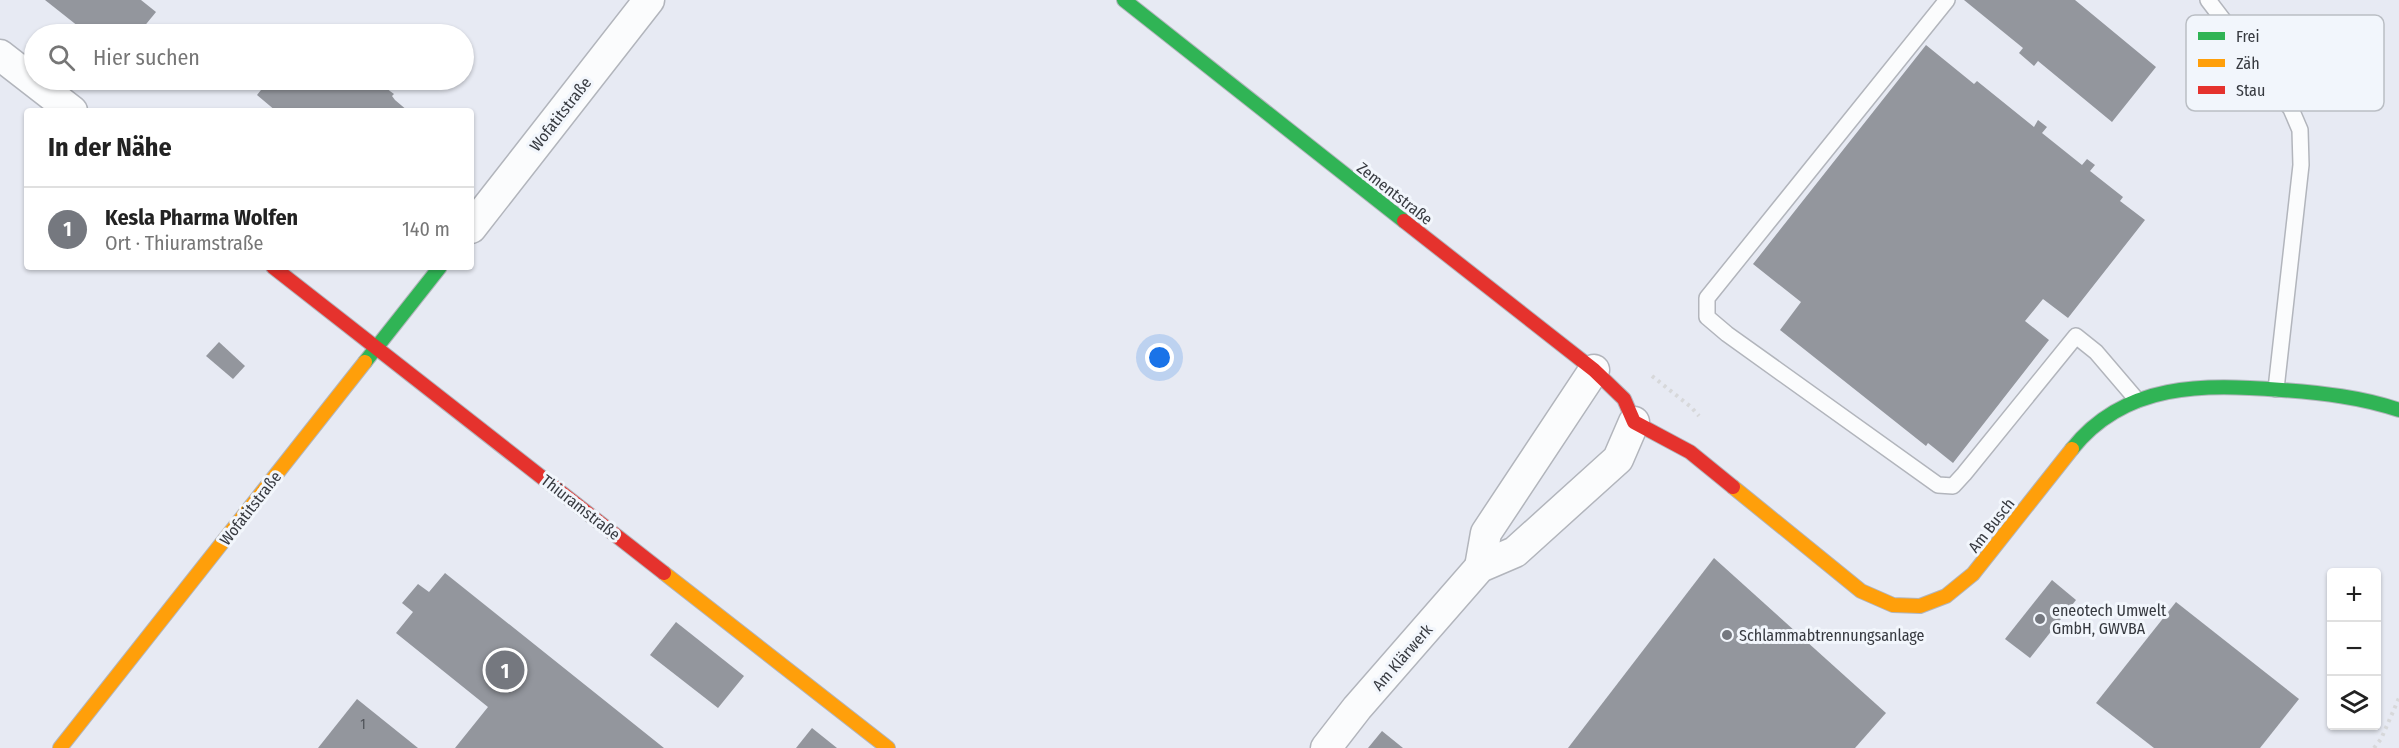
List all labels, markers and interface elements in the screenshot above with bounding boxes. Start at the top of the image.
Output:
legend [2186,15,2384,111]
search box [24,24,474,90]
text: Frei [2236,27,2260,46]
icon: search [45,41,78,74]
text: Hier suchen [93,44,200,71]
text: Zäh [2236,54,2260,73]
street label: Wofatitstraße [526,73,595,155]
text: Stau [2236,81,2265,100]
text: In der Nähe [48,132,172,163]
street label: Zementstraße [1353,158,1436,229]
text: Kesla Pharma Wolfen [105,204,298,231]
text: 1 [63,217,72,241]
text: 140 m [402,217,450,241]
text: Ort · Thiuramstraße [105,231,263,255]
your location [1145,343,1174,372]
street label: Wofatitstraße [216,467,285,549]
street label: Thiuramstraße [537,471,624,544]
street label: Am Busch [1964,494,2018,556]
map controls [2327,568,2381,730]
button: + [2327,568,2381,622]
place label: eneotech Umwelt GmbH, GWVBA [2052,601,2167,638]
marker: eneotech Umwelt GmbH, GWVBA [2033,612,2047,626]
street label: Am Klärwerk [1368,620,1437,694]
button: − [2327,622,2381,676]
place label: Schlammabtrennungsanlage [1739,626,1925,645]
marker: Schlammabtrennungsanlage [1720,628,1734,642]
pin: 1 [486,648,524,692]
button: layers [2327,676,2381,730]
house number: 1 [360,716,366,733]

